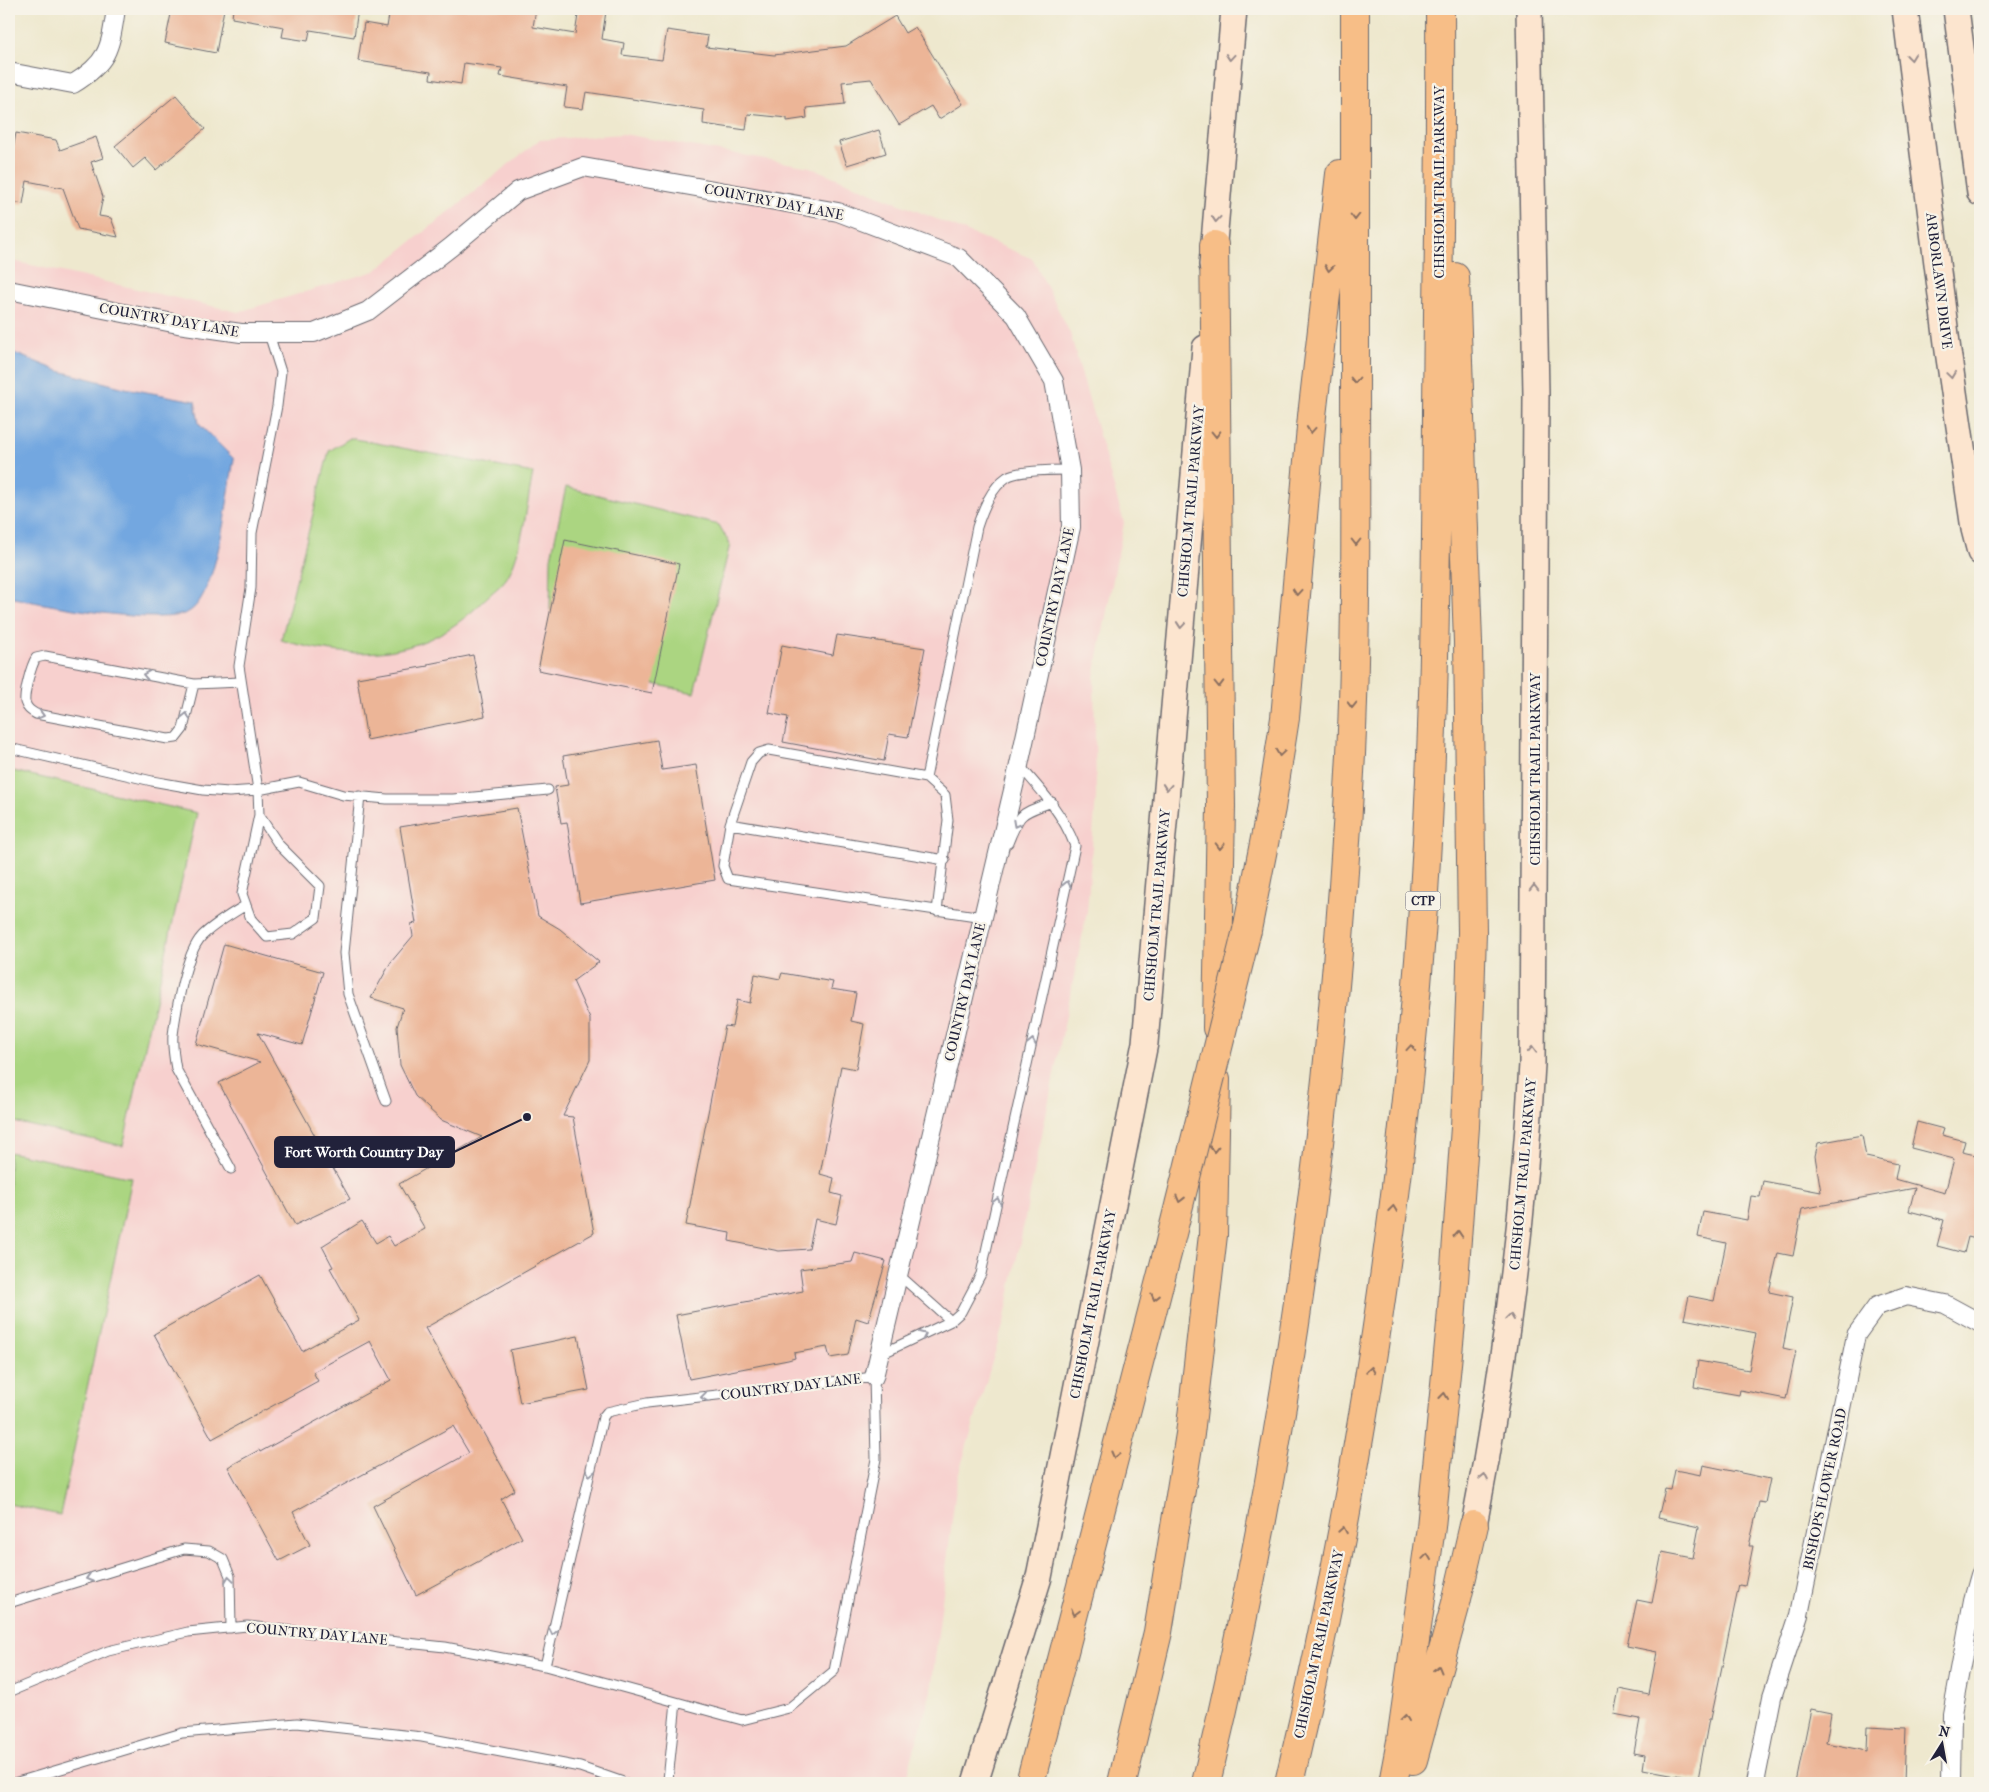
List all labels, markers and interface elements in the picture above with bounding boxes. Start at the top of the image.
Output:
one-way arrow [1905,53,1916,61]
one-way arrow [1224,54,1235,62]
street label: CHISHOLM TRAIL PARKWAY [1431,85,1448,278]
street label: COUNTRY DAY LANE [703,180,846,224]
street label: ARBORLAWN DRIVE [1922,211,1956,351]
one-way arrow [1350,214,1360,222]
one-way arrow [1211,216,1222,224]
one-way arrow [1324,265,1335,273]
street label: COUNTRY DAY LANE [98,299,241,341]
one-way arrow [1946,370,1956,379]
one-way arrow [1350,376,1360,384]
street label: CHISHOLM TRAIL PARKWAY [1174,404,1208,598]
one-way arrow [1306,426,1317,434]
one-way arrow [1211,430,1221,438]
street label: COUNTRY DAY LANE [1032,526,1078,668]
one-way arrow [1351,539,1361,547]
one-way arrow [1292,588,1303,596]
one-way arrow [1176,622,1187,630]
one-way arrow [141,670,150,680]
street label: CHISHOLM TRAIL PARKWAY [1527,672,1544,865]
one-way arrow [1214,680,1224,688]
one-way arrow [1347,701,1357,709]
one-way arrow [37,709,45,719]
one-way arrow [180,711,191,720]
one-way arrow [1275,750,1286,758]
one-way arrow [1162,783,1173,791]
street label: CHISHOLM TRAIL PARKWAY [1140,808,1174,1002]
one-way arrow [1013,818,1023,827]
one-way arrow [1215,843,1225,851]
one-way arrow [1061,879,1072,888]
one-way arrow [1529,884,1539,892]
road number: CTP [1406,891,1440,910]
street label: COUNTRY DAY LANE [941,921,989,1063]
one-way arrow [1026,1038,1037,1047]
one-way arrow [1405,1043,1416,1051]
one-way arrow [1527,1046,1537,1054]
street label: CHISHOLM TRAIL PARKWAY [1506,1077,1540,1271]
callout: Fort Worth Country Day [275,1137,454,1167]
text: Fort Worth Country Day [284,1143,444,1161]
one-way arrow [1209,1145,1220,1153]
one-way arrow [1176,1194,1186,1202]
one-way arrow [991,1197,1002,1205]
one-way arrow [1387,1205,1398,1213]
street label: CHISHOLM TRAIL PARKWAY [1066,1207,1120,1400]
one-way arrow [1452,1229,1463,1237]
one-way arrow [1151,1293,1161,1301]
one-way arrow [1504,1313,1515,1321]
one-way arrow [918,1330,927,1341]
one-way arrow [1365,1366,1376,1374]
street label: COUNTRY DAY LANE [720,1370,863,1404]
one-way arrow [700,1391,708,1402]
one-way arrow [1438,1391,1449,1399]
street label: BISHOPS FLOWER ROAD [1800,1406,1850,1571]
one-way arrow [1110,1450,1121,1459]
one-way arrow [585,1469,596,1478]
one-way arrow [1478,1473,1488,1482]
one-way arrow [1338,1526,1348,1535]
street label: CHISHOLM TRAIL PARKWAY [1291,1547,1347,1740]
one-way arrow [1421,1553,1432,1561]
one-way arrow [85,1573,93,1583]
one-way arrow [224,1575,235,1583]
one-way arrow [1070,1608,1081,1617]
street label: COUNTRY DAY LANE [246,1619,389,1649]
one-way arrow [548,1627,559,1636]
one-way arrow [1433,1666,1443,1674]
one-way arrow [1399,1714,1409,1722]
north arrow [1916,1720,1966,1770]
text: N [1938,1722,1952,1741]

